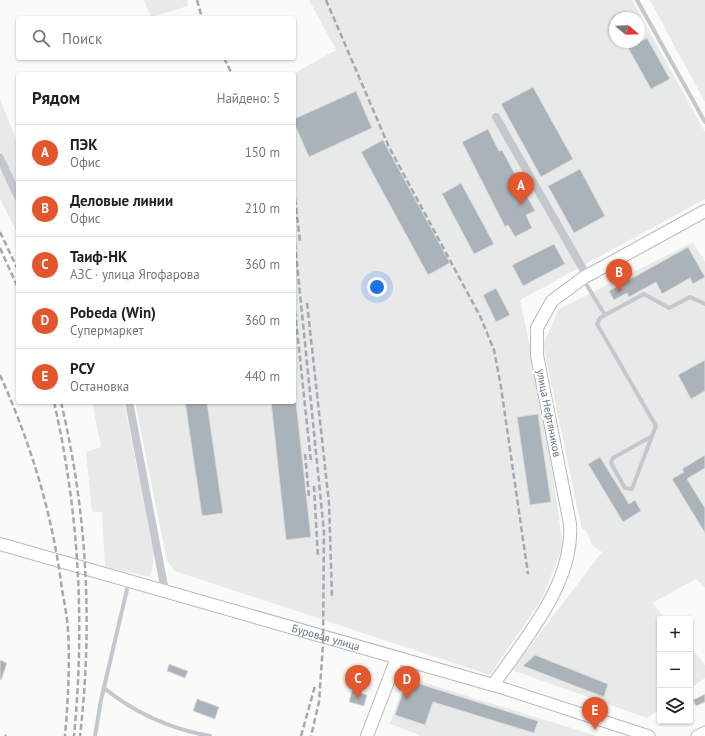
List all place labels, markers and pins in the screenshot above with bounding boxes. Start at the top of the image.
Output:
pin: A [508,172,534,205]
pin: B [606,259,632,292]
pin: C [345,665,371,698]
pin: D [394,666,420,699]
pin: E [582,697,608,730]

